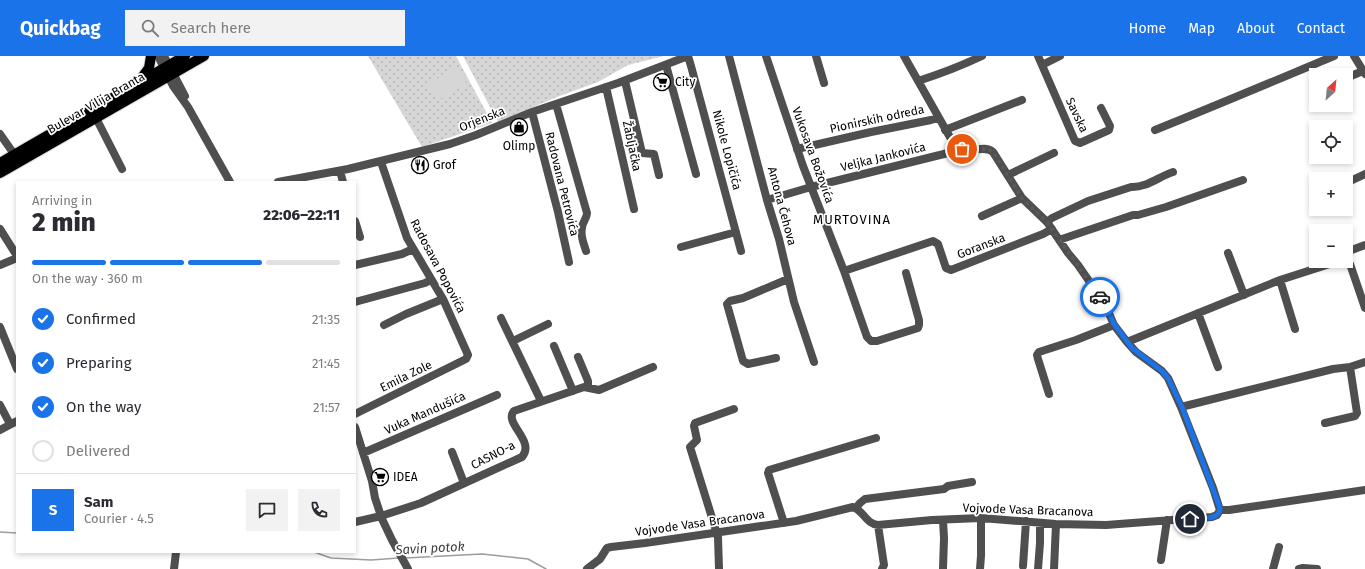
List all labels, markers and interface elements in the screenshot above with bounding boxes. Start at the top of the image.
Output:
search box [125,10,405,46]
text: Quickbag [20,17,101,40]
icon: search [139,17,161,39]
text: Search here [171,19,251,37]
text: Home [1129,20,1166,37]
text: Map [1188,20,1215,37]
text: About [1237,20,1275,37]
text: Contact [1297,20,1345,37]
north arrow [1309,68,1353,112]
map controls [1309,68,1353,268]
street label: Bulevar Vilija Branta [45,69,147,137]
supermarket icon: City [652,72,672,92]
place label: City [675,75,695,89]
street label: Savska [1063,95,1091,135]
street label: Pionirskih odreda [828,102,926,136]
street label: Orjenska [457,104,507,134]
street label: Vukosava Božovića [789,105,837,205]
street label: Nikole Lopičića [710,108,744,192]
shop icon: Olimp [509,117,529,137]
street label: Žabljačka [620,119,645,173]
button: locate [1309,120,1353,164]
street label: Radovana Petrovića [542,130,582,238]
pin [945,132,979,166]
icon: bag [951,138,973,160]
place label: Olimp [503,139,535,153]
street label: Veljka Jankovića [839,140,927,174]
restaurant icon: Grof [410,155,430,175]
place label: Grof [433,158,457,172]
street label: Antona Čehova [765,165,800,247]
button: + [1309,172,1353,216]
text: Arriving in [32,193,92,208]
text: 22:06–22:11 [263,206,340,224]
text: 2 min [32,207,96,238]
district label: MURTOVINA [813,212,891,227]
street label: Radosava Popovića [407,217,469,315]
button: − [1309,224,1353,268]
street label: Goranska [955,230,1007,262]
text: On the way · 360 m [32,271,143,286]
courier [1080,277,1120,317]
icon: car [1089,286,1111,308]
icon: check [32,308,54,330]
text: Confirmed [66,310,136,328]
text: 21:35 [312,312,340,327]
icon: check [32,352,54,374]
text: Preparing [66,354,131,372]
text: 21:45 [312,356,340,371]
street label: Emila Zole [378,357,434,395]
street label: Vuka Mandušića [382,389,468,437]
icon: check [32,396,54,418]
text: On the way [66,398,141,416]
text: 21:57 [313,400,340,415]
street label: CASNO-a [469,438,517,472]
text: Delivered [66,442,130,460]
supermarket icon: IDEA [370,467,390,487]
place label: IDEA [393,470,418,484]
button: chat [246,489,288,531]
button: phone [298,489,340,531]
text: Sam [84,493,113,511]
text: S [49,501,57,519]
street label: Vojvode Vasa Bracanova [962,501,1094,519]
pin [1173,502,1207,536]
street label: Vojvode Vasa Bracanova [634,507,766,539]
icon: home [1179,508,1201,530]
text: Courier · 4.5 [84,511,154,526]
water label: Savin potok [394,539,465,557]

